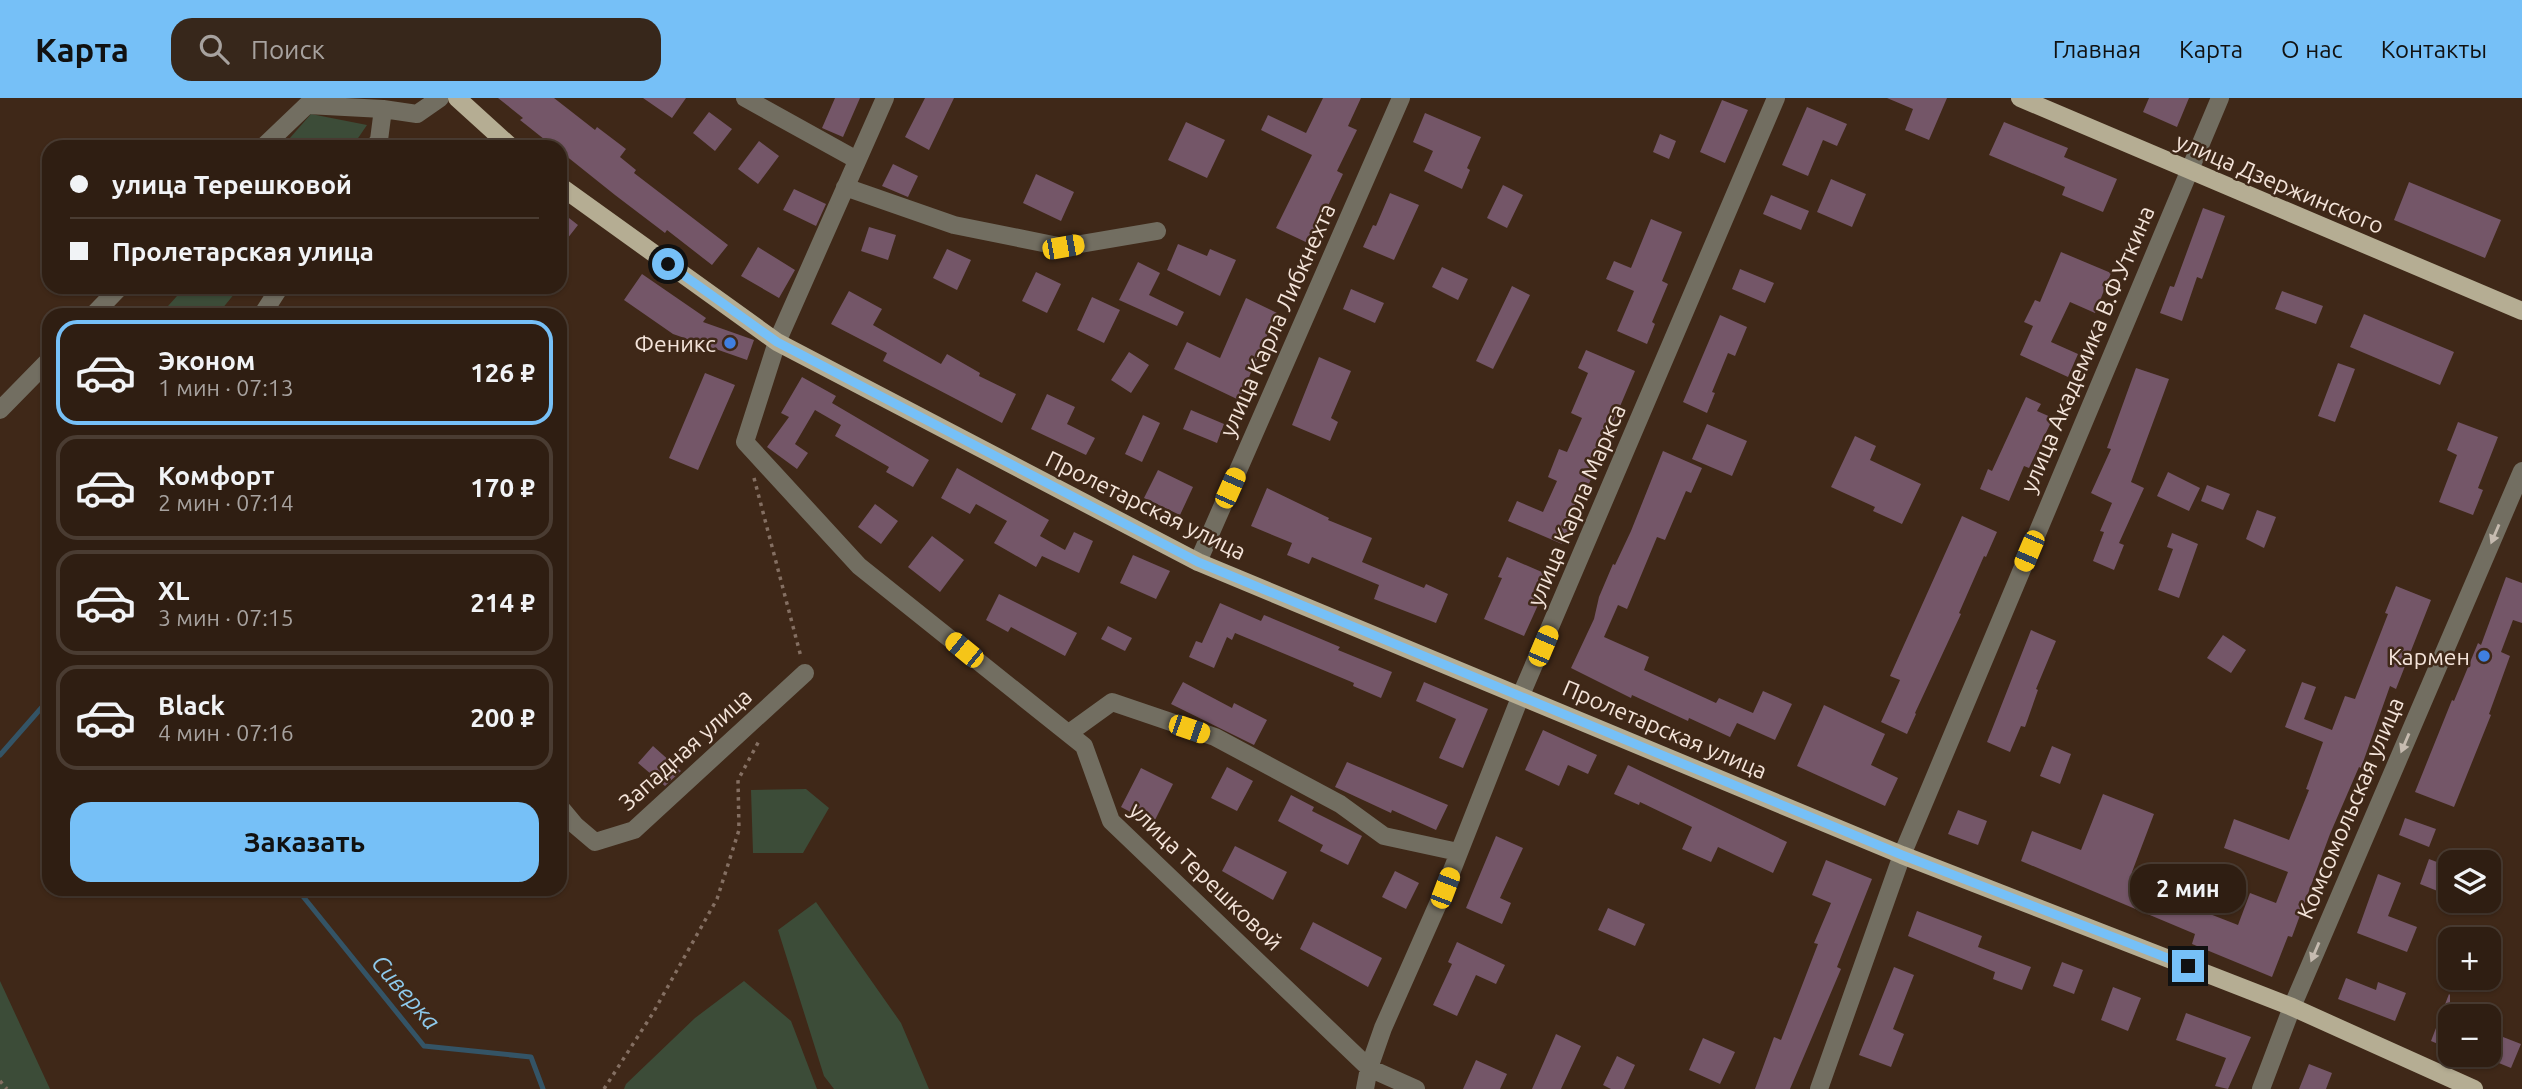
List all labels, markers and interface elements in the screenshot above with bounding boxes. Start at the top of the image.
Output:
search box [171,18,661,81]
icon: search [195,30,233,68]
text: Карта [35,31,129,68]
text: Поиск [251,35,325,64]
text: Главная [2053,36,2141,63]
text: Карта [2179,36,2243,63]
text: О нас [2281,36,2343,63]
text: Контакты [2381,36,2487,63]
street label: улица Дзержинского [2172,128,2388,238]
text: улица Терешковой [112,170,352,199]
street label: улица Карла Либкнехта [1214,200,1340,440]
street label: улица Академика В.Ф.Уткина [2015,202,2159,496]
car [1041,233,1086,261]
text: Пролетарская улица [112,237,374,266]
route start [652,248,684,280]
place label: Феникс [634,331,716,356]
marker: Феникс [722,335,738,351]
icon: car [74,341,137,404]
text: Эконом [158,346,255,375]
text: 126 ₽ [470,358,535,387]
text: 1 мин · 07:13 [158,375,294,400]
street label: улица Карла Маркса [1522,400,1630,610]
street label: Пролетарская улица [1042,446,1250,564]
icon: car [74,456,137,519]
text: Комфорт [158,461,274,490]
car [1212,465,1249,511]
text: 170 ₽ [470,473,535,502]
text: 2 мин · 07:14 [158,490,294,515]
one-way arrow [2489,523,2500,544]
car [2012,528,2047,574]
icon: car [74,571,137,634]
text: XL [158,576,189,605]
text: 214 ₽ [470,588,535,617]
text: 3 мин · 07:15 [158,605,294,630]
car [1526,623,1561,669]
car [942,629,987,671]
place label: Кармен [2388,644,2470,669]
marker: Кармен [2476,648,2492,664]
street label: Пролетарская улица [1559,675,1771,783]
street label: Западная улица [614,683,756,815]
icon: car [74,686,137,749]
text: Black [158,691,225,720]
street label: Комсомольская улица [2292,693,2408,923]
text: 200 ₽ [470,703,535,732]
car [1166,712,1213,746]
text: 4 мин · 07:16 [158,720,294,745]
one-way arrow [2399,732,2410,753]
street label: улица Терешковой [1125,797,1287,955]
button: Заказать [70,802,539,882]
map controls [2438,850,2501,1067]
button: layers [2438,850,2501,913]
callout: 2 мин [2130,864,2246,914]
car [1428,865,1463,911]
text: 2 мин [2156,876,2220,901]
button: + [2438,927,2501,990]
one-way arrow [2309,941,2320,962]
water label: Сиверка [366,949,446,1035]
route end [2172,950,2204,982]
button: − [2438,1004,2501,1067]

